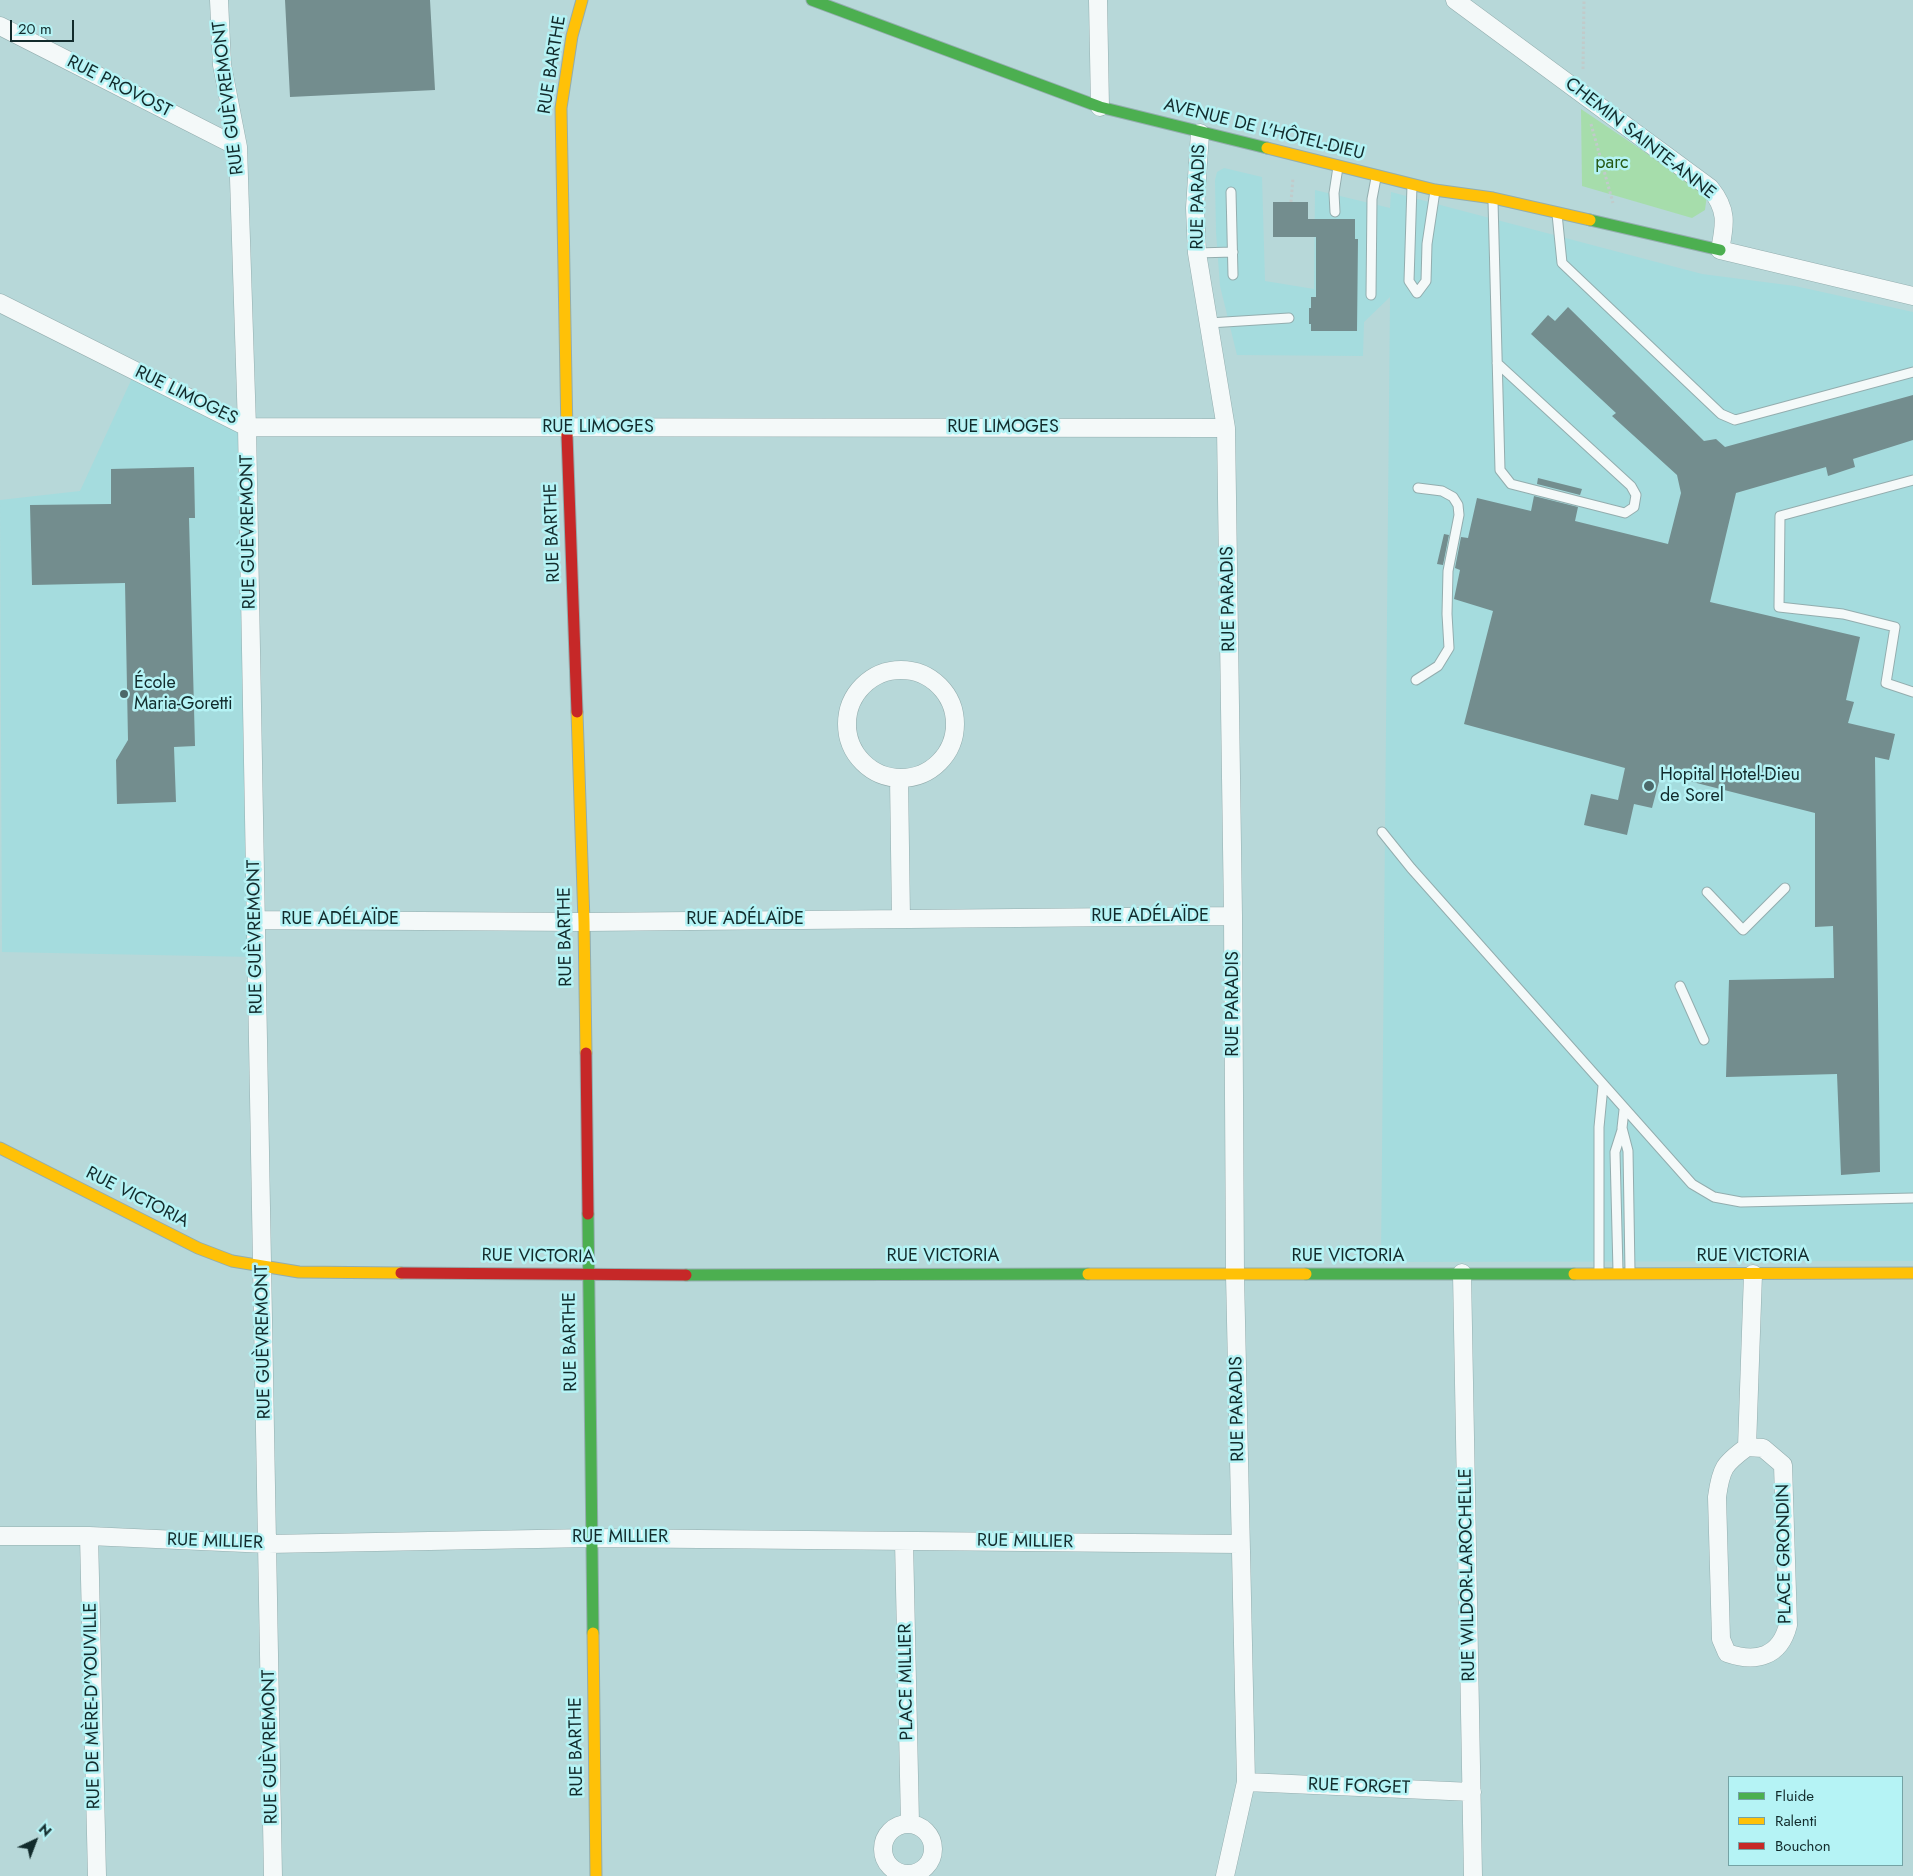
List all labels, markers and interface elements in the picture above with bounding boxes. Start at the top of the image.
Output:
scale bar [12,10,76,42]
street label: RUE BARTHE [535,14,571,116]
text: 20 m [18,18,52,40]
street label: RUE GUÈVREMONT [209,20,249,176]
street label: RUE PROVOST [63,51,175,123]
street label: CHEMIN SAINTE-ANNE [1560,73,1720,205]
street label: AVENUE DE L'HÔTEL-DIEU [1161,95,1367,165]
street label: RUE PARADIS [1187,144,1211,250]
park label: parc [1595,153,1629,175]
street label: RUE LIMOGES [131,362,241,430]
street label: RUE LIMOGES [542,417,654,439]
street label: RUE LIMOGES [947,417,1059,439]
street label: RUE GUÈVREMONT [237,454,261,610]
street label: RUE BARTHE [540,483,566,583]
street label: RUE PARADIS [1217,546,1241,652]
place label: École Maria-Goretti [134,673,233,716]
marker: École Maria-Goretti [118,688,130,700]
place label: Hopital Hotel-Dieu de Sorel [1660,765,1800,808]
marker: Hopital Hotel-Dieu de Sorel [1642,779,1656,793]
street label: RUE GUÈVREMONT [244,859,268,1015]
street label: RUE BARTHE [554,887,578,987]
street label: RUE ADÉLAÏDE [1091,906,1209,928]
street label: RUE ADÉLAÏDE [281,909,399,931]
street label: RUE ADÉLAÏDE [686,909,804,931]
street label: RUE PARADIS [1223,951,1245,1057]
street label: RUE VICTORIA [82,1163,192,1233]
street label: RUE VICTORIA [481,1245,595,1269]
street label: RUE VICTORIA [887,1246,999,1268]
street label: RUE VICTORIA [1292,1246,1404,1268]
street label: RUE VICTORIA [1697,1246,1809,1268]
street label: RUE GUÈVREMONT [252,1264,276,1420]
street label: RUE BARTHE [559,1292,583,1392]
street label: RUE PARADIS [1226,1356,1250,1462]
street label: RUE WILDOR-LAROCHELLE [1455,1468,1481,1682]
street label: PLACE GRONDIN [1773,1484,1797,1624]
street label: RUE MILLIER [572,1527,668,1549]
street label: RUE MILLIER [167,1530,263,1554]
street label: RUE MILLIER [977,1530,1073,1554]
street label: RUE DE MÈRE-D'YOUVILLE [80,1602,106,1810]
street label: PLACE MILLIER [895,1623,919,1741]
street label: RUE GUÈVREMONT [259,1669,283,1825]
street label: RUE BARTHE [565,1697,589,1797]
street label: RUE FORGET [1308,1774,1410,1800]
legend [1728,1776,1903,1866]
text: Fluide [1775,1785,1814,1807]
text: Ralenti [1775,1810,1817,1832]
north arrow [10,1816,60,1866]
text: N [34,1819,56,1841]
text: Bouchon [1775,1835,1831,1857]

